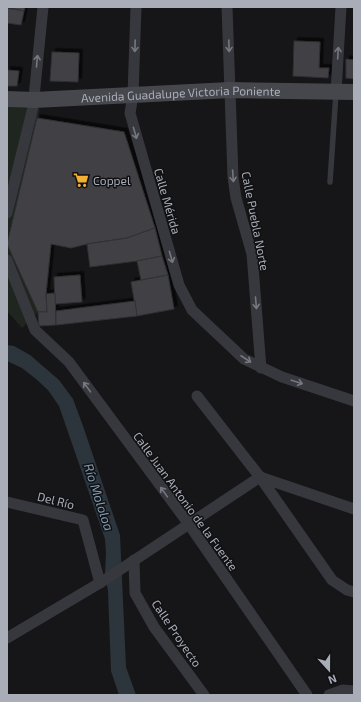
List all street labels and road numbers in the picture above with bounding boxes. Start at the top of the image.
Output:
street label: Avenida Guadalupe Victoria Poniente [81,83,281,105]
street label: Calle Mérida [152,166,184,236]
street label: Calle Puebla Norte [240,170,272,272]
street label: Calle Juan Antonio de la Fuente [131,429,241,573]
street label: Del Río [36,489,76,511]
street label: Calle Proyecto [149,597,205,669]

